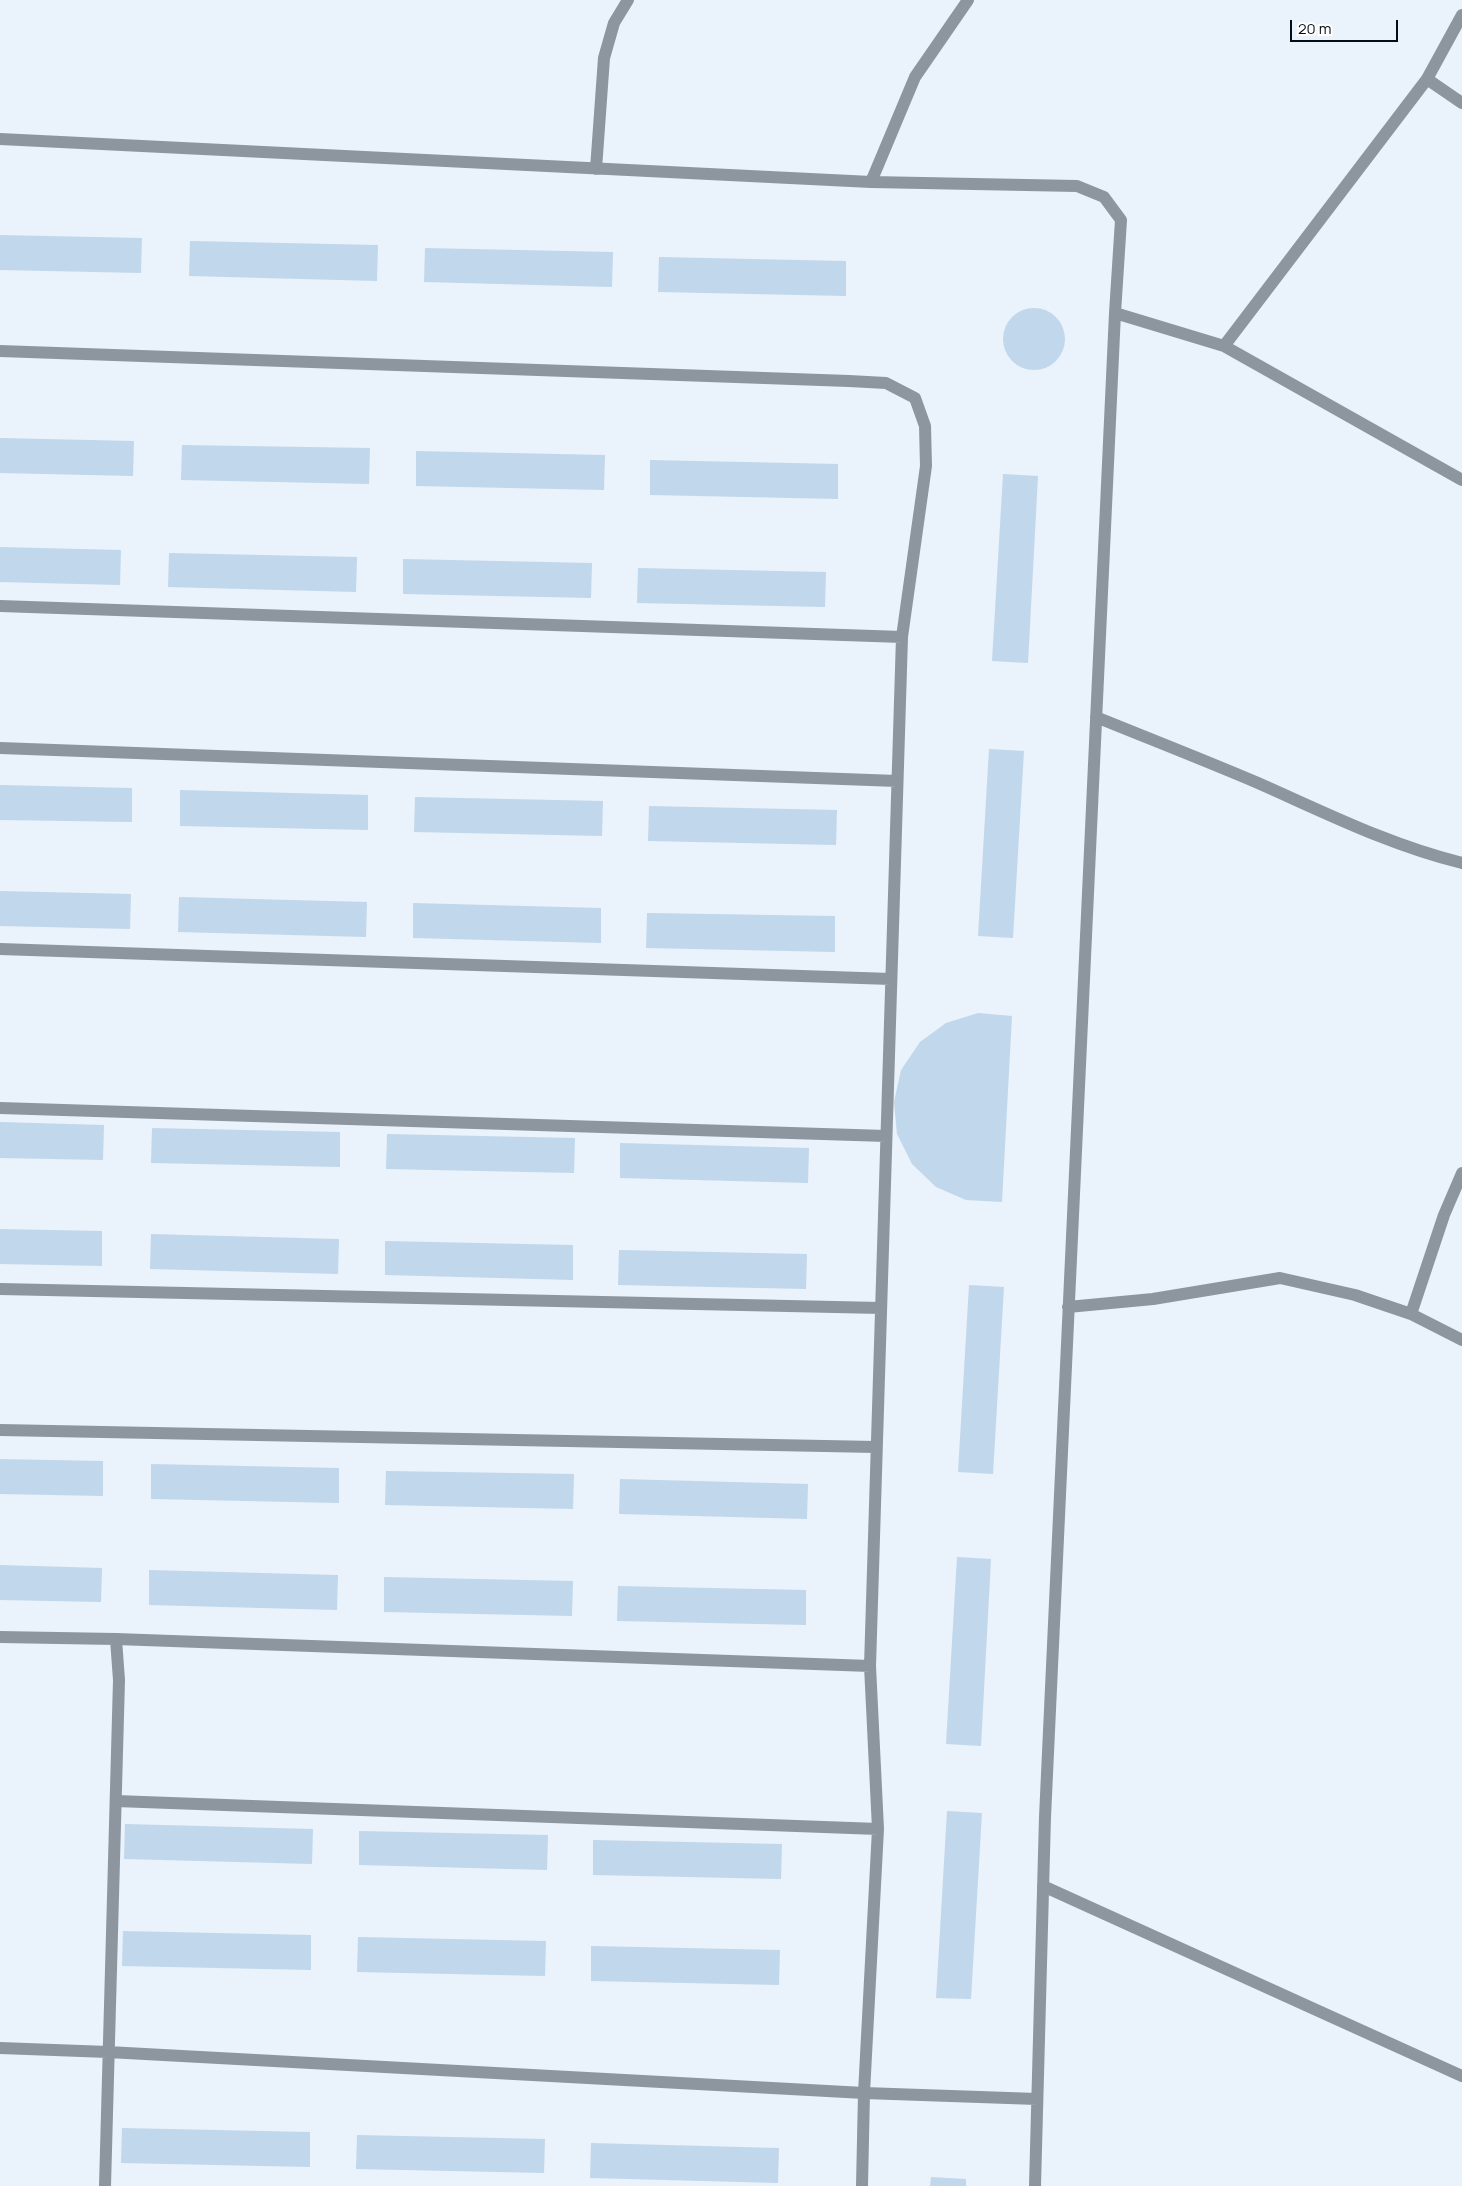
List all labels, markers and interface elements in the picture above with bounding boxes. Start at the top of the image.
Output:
scale bar [1292,10,1400,42]
text: 20 m [1298,18,1331,39]

